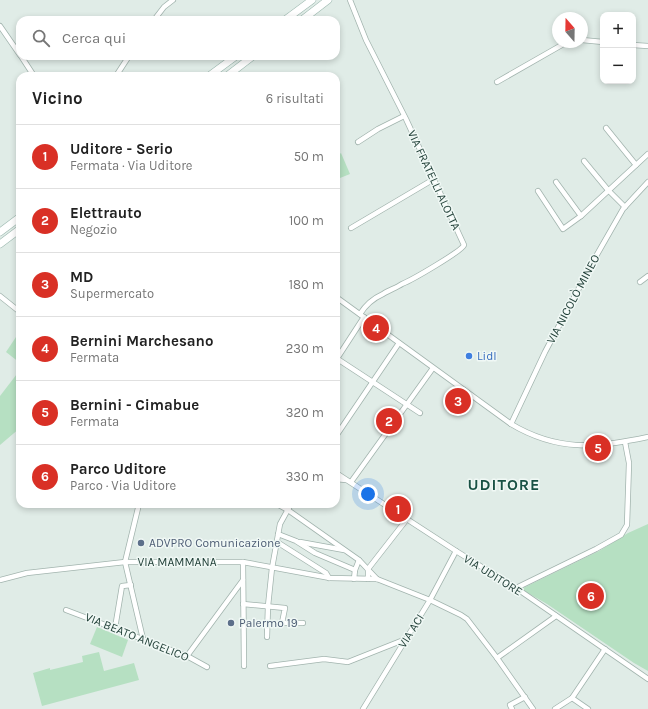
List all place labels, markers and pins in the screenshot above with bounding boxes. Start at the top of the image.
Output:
pin: 4 [363,313,389,343]
place label: Lidl [477,349,497,363]
marker: Lidl [464,351,474,361]
pin: 3 [445,386,471,416]
pin: 2 [376,406,402,436]
pin: 5 [585,433,611,463]
pin: 1 [385,494,411,524]
place label: ADVPRO Comunicazione [149,536,280,550]
marker: ADVPRO Comunicazione [136,538,146,548]
pin: 6 [578,581,604,611]
place label: Palermo 19 [239,616,298,630]
marker: Palermo 19 [226,618,236,628]

